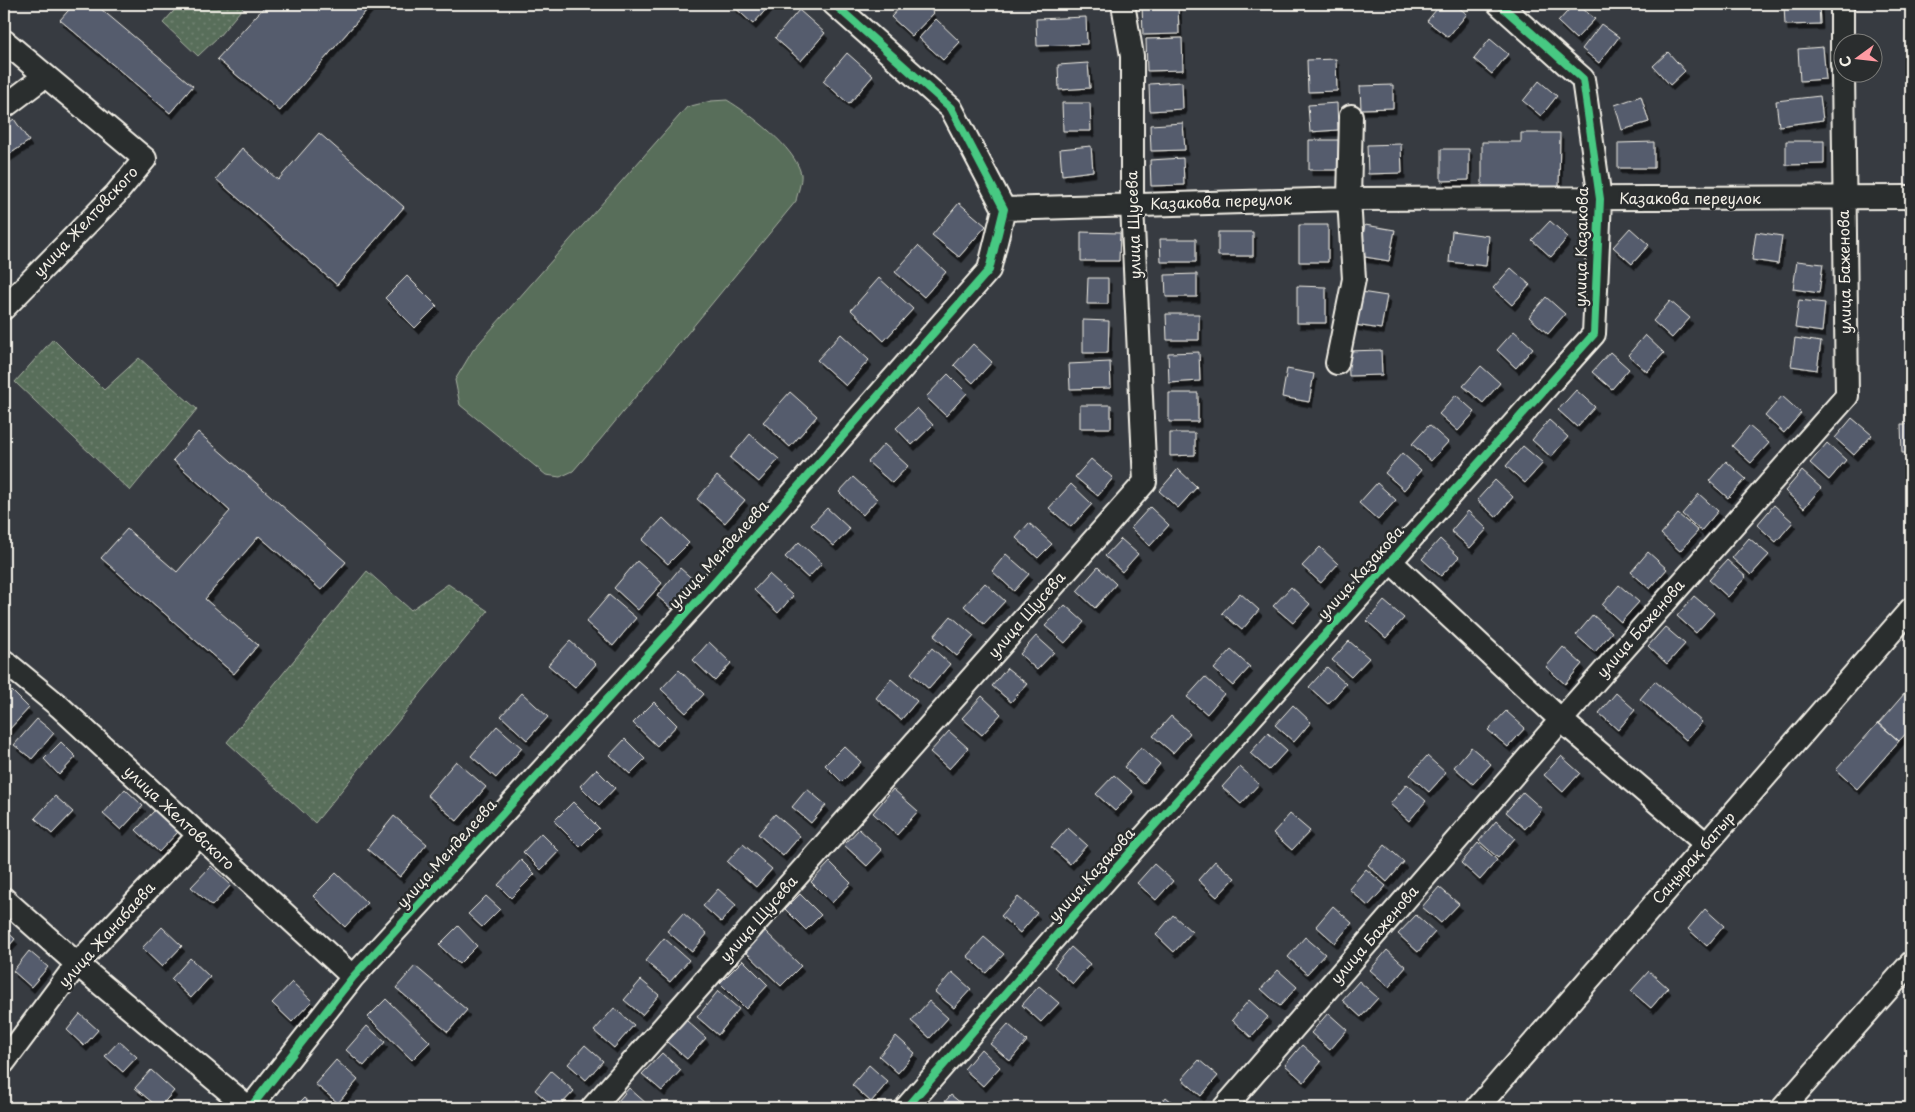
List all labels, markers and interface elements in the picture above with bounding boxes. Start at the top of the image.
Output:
north arrow [1832,32,1882,82]
text: С [1833,54,1856,69]
street label: улица Желтовского [27,160,143,282]
street label: улица Щусева [1119,170,1146,280]
street label: улица Казакова [1568,186,1593,307]
street label: Казакова переулок [1619,186,1761,209]
street label: Казакова переулок [1150,187,1292,214]
street label: улица Баженова [1831,209,1856,334]
street label: улица Менделеева [663,494,774,614]
street label: улица Казакова [1311,519,1409,624]
street label: улица Щусева [982,565,1071,662]
street label: улица Баженова [1590,573,1690,682]
street label: улица Желтовского [119,759,241,875]
street label: улица Менделеева [391,793,502,913]
street label: Саңырақ батыр [1646,805,1740,909]
street label: улица Казакова [1042,821,1140,926]
street label: улица Щусева [714,869,803,966]
street label: улица Жанабаева [52,876,160,992]
street label: улица Баженова [1324,879,1424,988]

